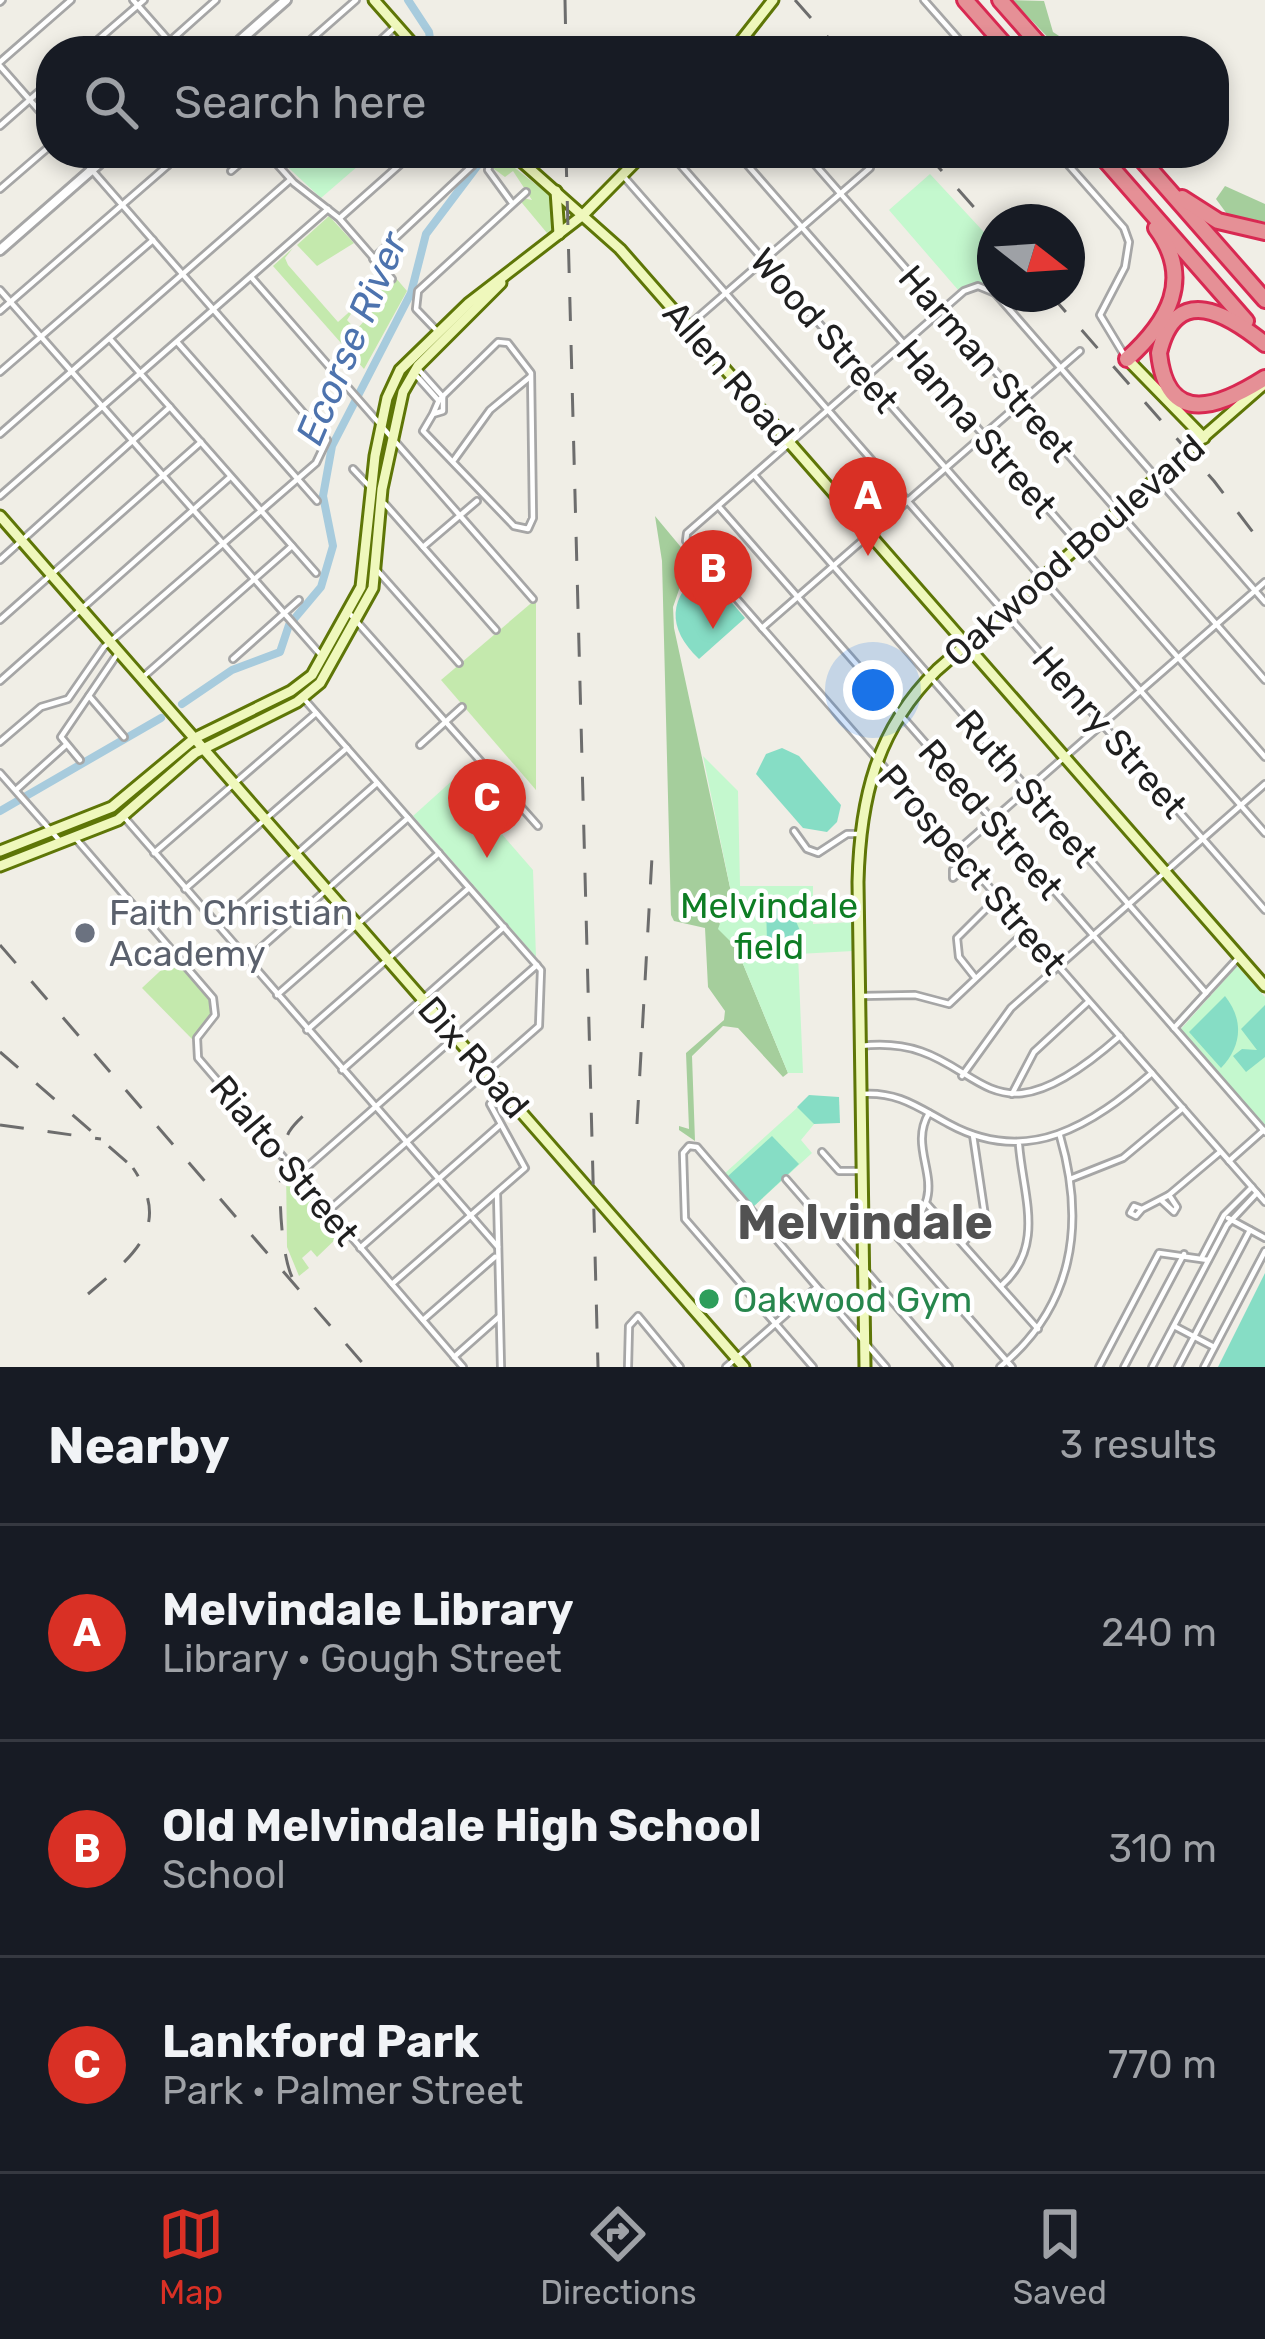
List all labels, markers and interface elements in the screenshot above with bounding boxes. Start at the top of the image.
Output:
search box [36,36,1229,168]
icon: search [78,69,144,135]
text: Search here [174,76,426,129]
north arrow [977,204,1085,312]
water label: Ecorse River [287,223,418,451]
street label: Wood Street [742,239,908,421]
street label: Harman Street [890,256,1083,470]
street label: Allen Road [654,292,803,455]
street label: Hanna Street [888,330,1066,526]
street label: Oakwood Boulevard [935,425,1213,675]
pin: A [829,457,907,556]
pin: B [674,530,752,629]
street label: Henry Street [1023,638,1196,827]
your location [843,660,903,720]
street label: Ruth Street [947,701,1107,876]
street label: Reed Street [909,731,1072,908]
street label: Prospect Street [870,756,1075,983]
pin: C [448,759,526,858]
park label: Melvindale field [680,884,858,968]
place label: Faith Christian Academy [109,891,354,975]
marker: Faith Christian Academy [72,920,98,946]
street label: Dix Road [409,988,538,1127]
street label: Rialto Street [201,1067,368,1254]
district label: Melvindale [737,1194,993,1251]
place label: Oakwood Gym [733,1278,972,1321]
marker: Oakwood Gym [696,1286,722,1312]
text: Nearby [48,1415,230,1476]
text: 3 results [1060,1422,1217,1468]
text: Melvindale Library [162,1583,574,1636]
text: A [73,1610,101,1656]
text: 240 m [1101,1610,1217,1656]
text: Library · Gough Street [162,1636,562,1682]
text: Old Melvindale High School [162,1799,762,1852]
text: B [73,1826,101,1872]
text: 310 m [1109,1826,1217,1872]
text: School [162,1852,286,1898]
text: Lankford Park [162,2015,479,2068]
text: C [73,2042,101,2088]
text: 770 m [1108,2042,1217,2088]
text: Park · Palmer Street [162,2068,523,2114]
tab: Map [158,2201,224,2312]
tab: Directions [540,2201,697,2312]
tab: Saved [1013,2201,1107,2312]

